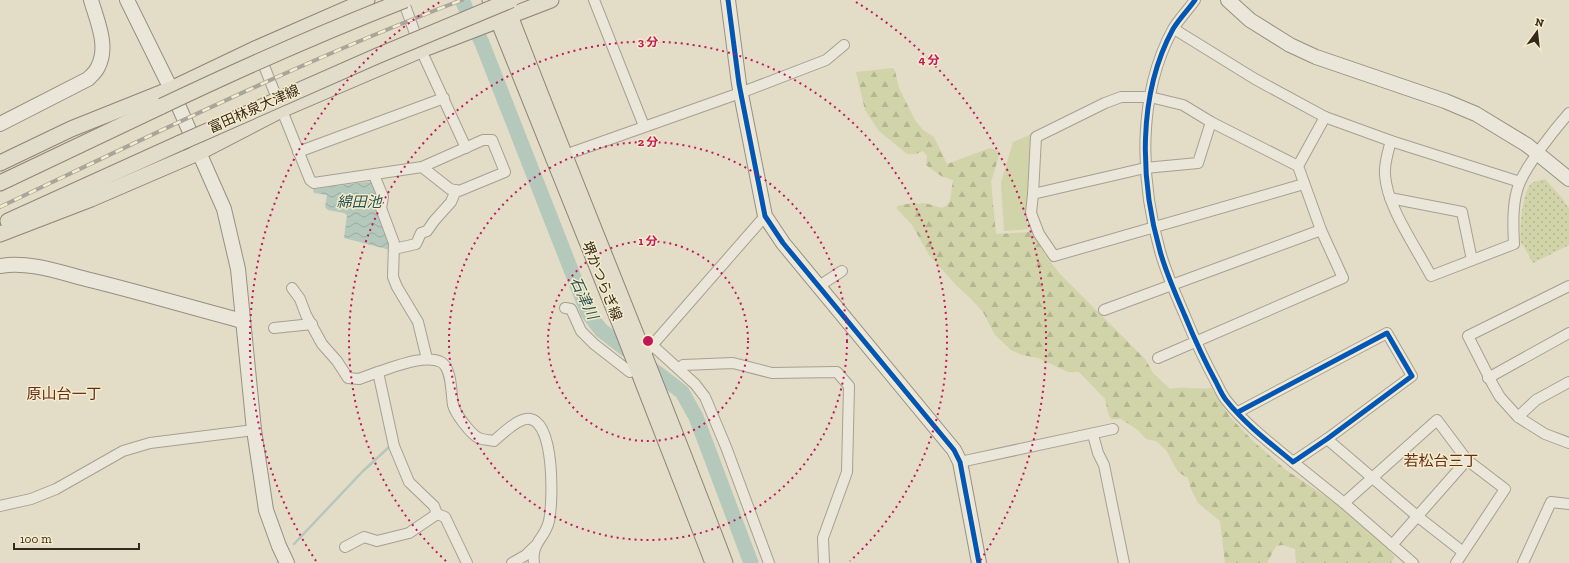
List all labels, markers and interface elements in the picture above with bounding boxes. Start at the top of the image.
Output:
north arrow [1517,12,1557,52]
text: N [1534,15,1546,30]
text: 3 分 [638,35,658,49]
text: 4 分 [918,53,940,67]
street label: 富田林泉大津線 [206,81,302,137]
text: 2 分 [638,135,658,149]
water label: 綿田池 [336,193,383,211]
text: 1 分 [638,234,658,248]
street label: 堺かつらぎ線 [578,239,626,323]
water label: 石津川 [566,274,603,324]
centre of rings [641,334,655,348]
district label: 原山台一丁 [26,385,102,403]
district label: 若松台三丁 [1403,452,1479,470]
scale bar [14,525,139,551]
text: 100 m [20,532,52,546]

